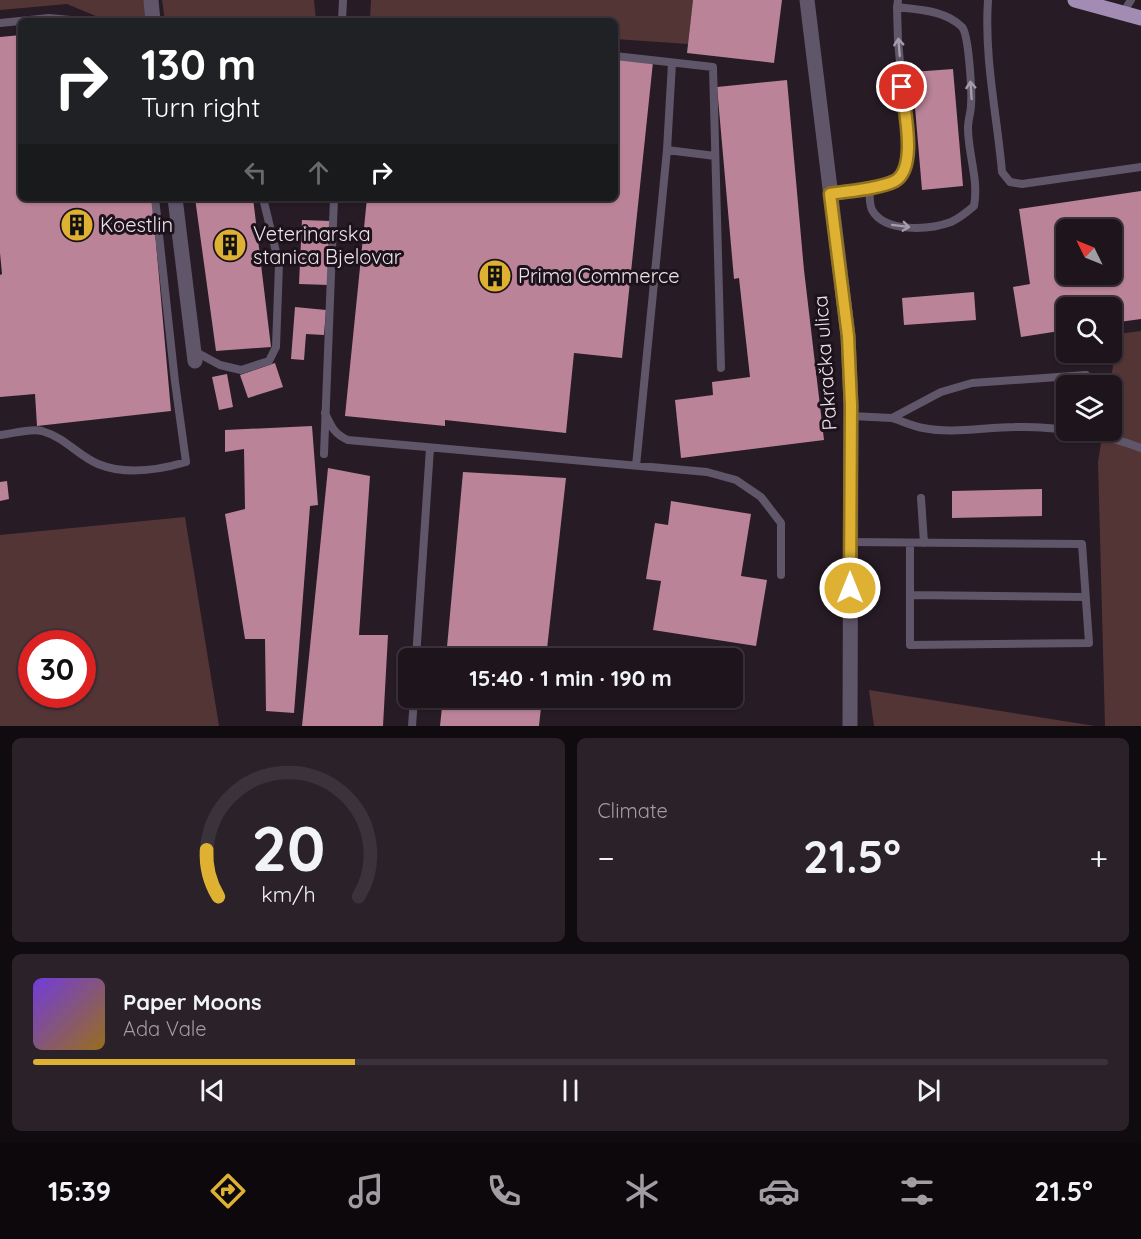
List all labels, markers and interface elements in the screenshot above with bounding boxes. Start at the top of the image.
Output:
one-way arrow [893,37,904,57]
text: 130 m [141,38,256,91]
icon: right [42,42,120,120]
pin [876,61,927,112]
icon: arrive [885,70,918,103]
one-way arrow [965,81,976,101]
text: Turn right [141,90,260,124]
icon: left [239,156,272,189]
icon: ahead [302,156,335,189]
icon: right [365,156,398,189]
building icon: Koestlin [59,207,95,243]
place label: Koestlin [100,212,173,237]
north arrow [1056,219,1122,285]
map controls [1056,219,1122,441]
one-way arrow [891,220,911,231]
place label: Veterinarska stanica Bjelovar [253,221,402,269]
building icon: Veterinarska stanica Bjelovar [212,227,248,263]
building icon: Prima Commerce [477,258,513,294]
place label: Prima Commerce [518,263,680,288]
street label: Pakračka ulica [807,295,842,432]
button: search [1056,297,1122,363]
button: layers [1056,375,1122,441]
position arrow [818,556,882,620]
speed limit sign: 30 [18,630,96,708]
text: 15:40 · 1 min · 190 m [469,664,672,692]
text: Climate [598,798,668,823]
text: 20 [251,809,325,887]
text: 21.5° [803,828,901,884]
text: − [598,837,615,878]
text: + [1089,837,1108,878]
text: km/h [261,881,315,907]
text: Paper Moons [123,988,262,1016]
text: Ada Vale [123,1016,207,1041]
icon: previous [196,1074,229,1107]
icon: pause [554,1074,587,1107]
icon: next [912,1074,945,1107]
icon: directions [207,1170,249,1212]
icon: music [345,1170,387,1212]
icon: phone [483,1170,525,1212]
icon: climate [621,1170,663,1212]
icon: car [758,1170,800,1212]
icon: filters [896,1170,938,1212]
text: 15:39 [48,1174,111,1208]
text: 21.5° [1034,1174,1093,1208]

